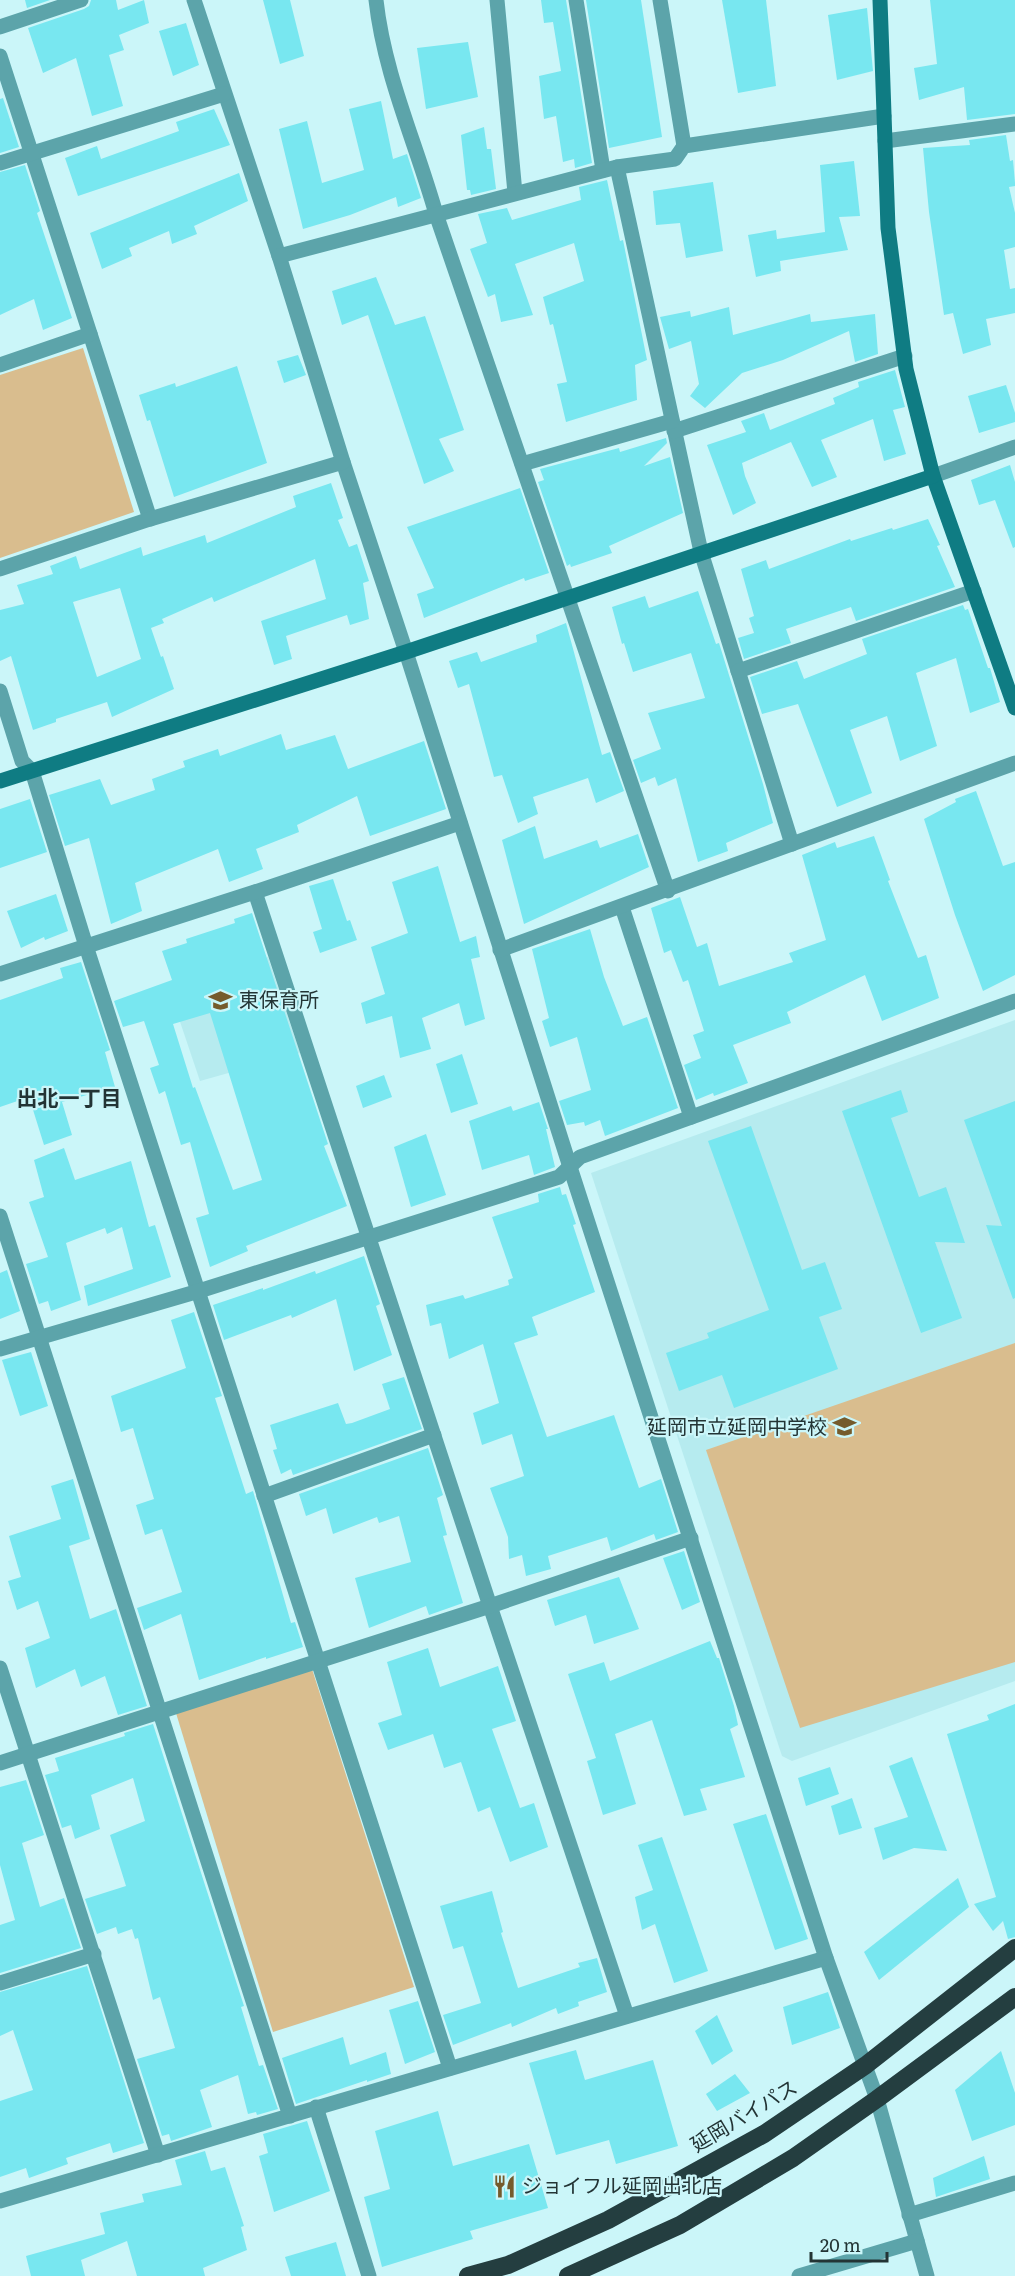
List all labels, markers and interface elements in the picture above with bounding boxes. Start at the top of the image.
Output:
place label: 東保育所 [239,983,319,1013]
school or university icon: 東保育所 [208,987,234,1013]
district label: 出北一丁目 [17,1081,122,1112]
place label: 延岡市立延岡中学校 [647,1410,827,1440]
school or university icon: 延岡市立延岡中学校 [832,1414,858,1440]
street label: 延岡バイパス [684,2071,802,2158]
place label: ジョイフル延岡出北店 [522,2169,722,2199]
restaurant icon: ジョイフル延岡出北店 [491,2173,517,2199]
scale bar [811,2225,888,2263]
text: 20 m [820,2231,861,2258]

